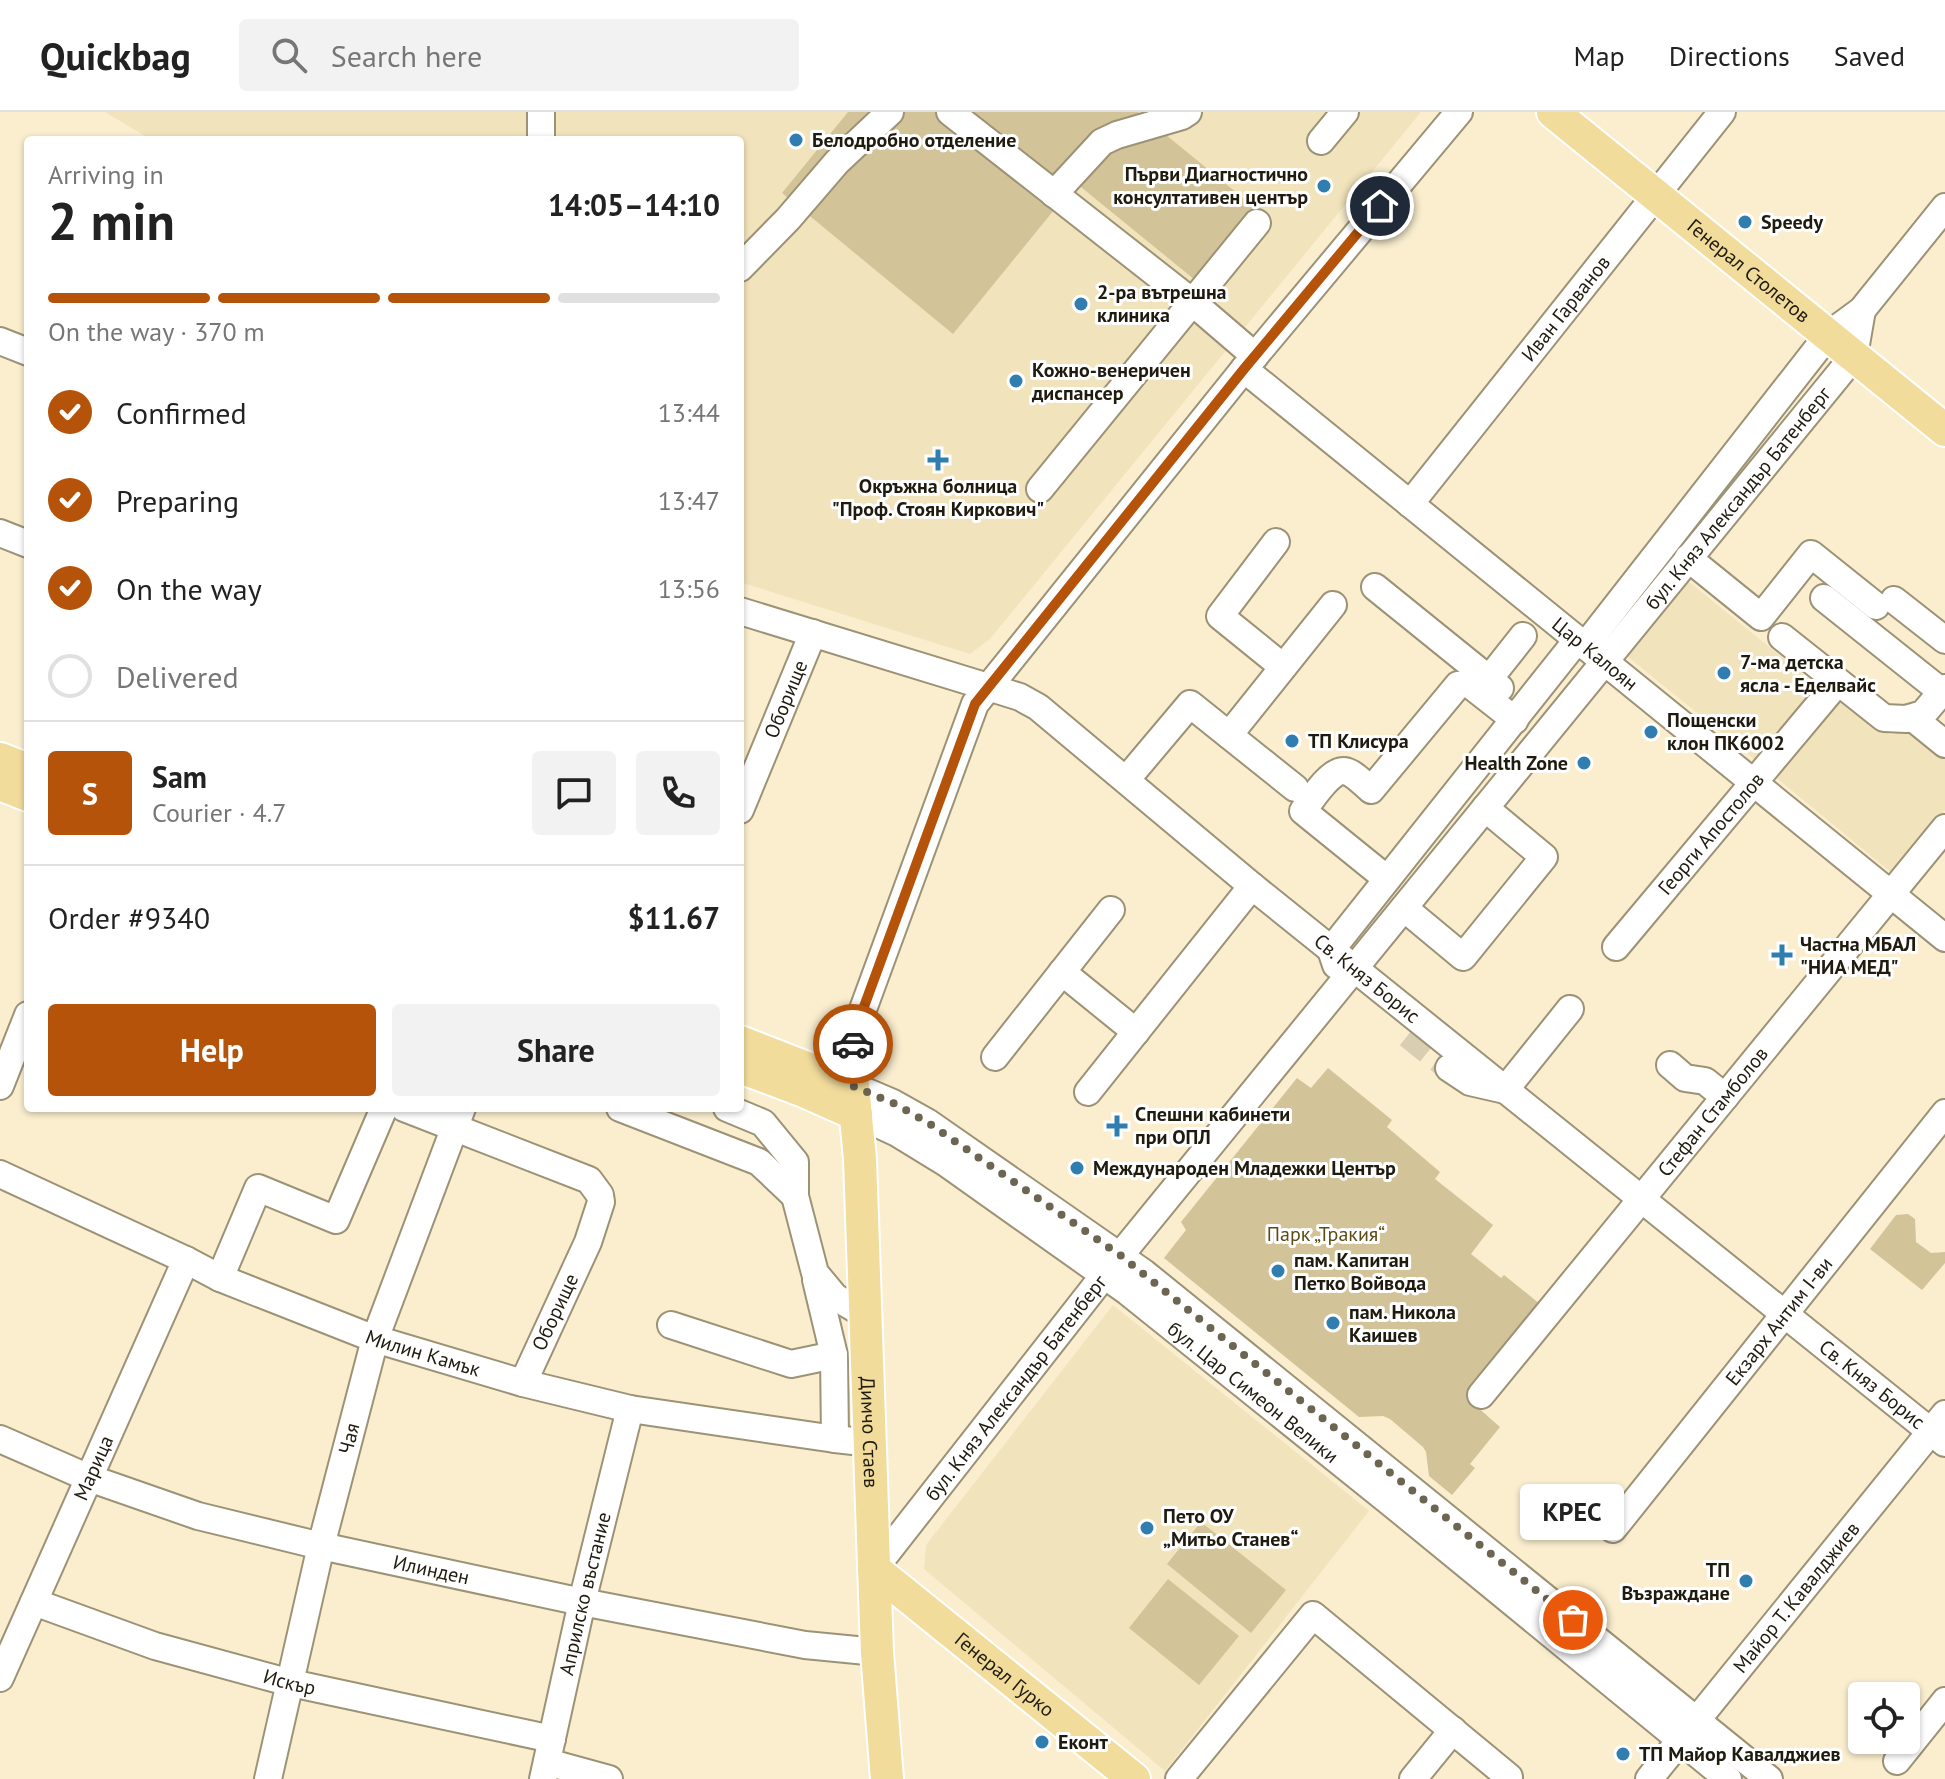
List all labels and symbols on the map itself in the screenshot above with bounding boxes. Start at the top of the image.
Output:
place label: Белодробно отделение [812,127,1016,153]
marker: Белодробно отделение [787,131,805,149]
place label: Първи Диагностично консултативен център [1113,161,1308,210]
pin [1346,172,1414,240]
marker: Първи Диагностично консултативен център [1315,177,1333,195]
place label: Speedy [1761,209,1823,235]
street label: Генерал Столетов [1682,213,1816,328]
marker: Speedy [1736,213,1754,231]
street label: Иван Гарванов [1515,250,1616,367]
place label: 2-ра вътрешна клиника [1097,279,1227,328]
marker: 2-ра вътрешна клиника [1072,295,1090,313]
place label: Кожно-венеричен диспансер [1031,357,1191,406]
marker: Кожно-венеричен диспансер [1007,372,1025,390]
street label: бул. Княз Александър Батенберг [1639,381,1837,615]
marker: Окръжна болница "Проф. Стоян Киркович" [927,449,949,471]
place label: Окръжна болница "Проф. Стоян Киркович" [832,473,1044,522]
street label: Цар Калоян [1547,611,1643,696]
place label: 7-ма детска ясла - Еделвайс [1740,649,1876,698]
street label: Оборище [758,656,813,742]
marker: 7-ма детска ясла - Еделвайс [1715,664,1733,682]
place label: Пощенски клон ПК6002 [1667,707,1785,756]
marker: Пощенски клон ПК6002 [1642,723,1660,741]
place label: ТП Клисура [1308,728,1409,754]
marker: ТП Клисура [1283,732,1301,750]
place label: Health Zone [1464,750,1568,776]
marker: Health Zone [1575,754,1593,772]
street label: Георги Апостолов [1652,767,1770,900]
street label: Св. Княз Борис [1309,928,1425,1029]
place label: Частна МБАЛ "НИА МЕД" [1800,931,1916,980]
marker: Частна МБАЛ "НИА МЕД" [1771,944,1793,966]
courier [813,1004,893,1084]
street label: Стефан Стамболов [1652,1041,1774,1182]
place label: Спешни кабинети при ОПЛ [1135,1101,1290,1150]
marker: Спешни кабинети при ОПЛ [1106,1115,1128,1137]
place label: Международен Младежки Център [1093,1155,1396,1181]
marker: Международен Младежки Център [1068,1159,1086,1177]
park label: Парк „Тракия“ [1267,1221,1385,1247]
place label: пам. Капитан Петко Войвода [1294,1247,1426,1296]
street label: Екзарх Антим I-ви [1720,1251,1838,1391]
marker: пам. Капитан Петко Войвода [1269,1262,1287,1280]
street label: Оборище [526,1269,584,1355]
street label: бул. Княз Александър Батенберг [919,1269,1113,1506]
place label: пам. Никола Каишев [1349,1299,1456,1348]
marker: пам. Никола Каишев [1324,1314,1342,1332]
street label: бул. Цар Симеон Велики [1162,1316,1344,1469]
street label: Милин Камък [362,1324,484,1383]
street label: Св. Княз Борис [1814,1334,1930,1435]
street label: Димчо Стаев [855,1376,884,1488]
street label: Чая [332,1420,366,1457]
street label: Марица [68,1431,119,1504]
callout: КРЕС [1521,1484,1625,1540]
place label: Пето ОУ „Митьо Станев“ [1163,1503,1298,1552]
street label: Априлско въстание [553,1509,617,1678]
street label: Майор Т. Кавалджиев [1727,1516,1865,1678]
marker: Пето ОУ „Митьо Станев“ [1138,1519,1156,1537]
street label: Илинден [391,1549,472,1590]
place label: ТП Възраждане [1621,1557,1730,1606]
marker: ТП Възраждане [1737,1572,1755,1590]
pin [1539,1586,1607,1654]
street label: Генерал Гурко [950,1626,1060,1723]
street label: Искър [260,1663,318,1701]
place label: Еконт [1058,1729,1108,1755]
marker: Еконт [1033,1733,1051,1751]
place label: ТП Майор Кавалджиев [1639,1741,1841,1767]
marker: ТП Майор Кавалджиев [1614,1745,1632,1763]

